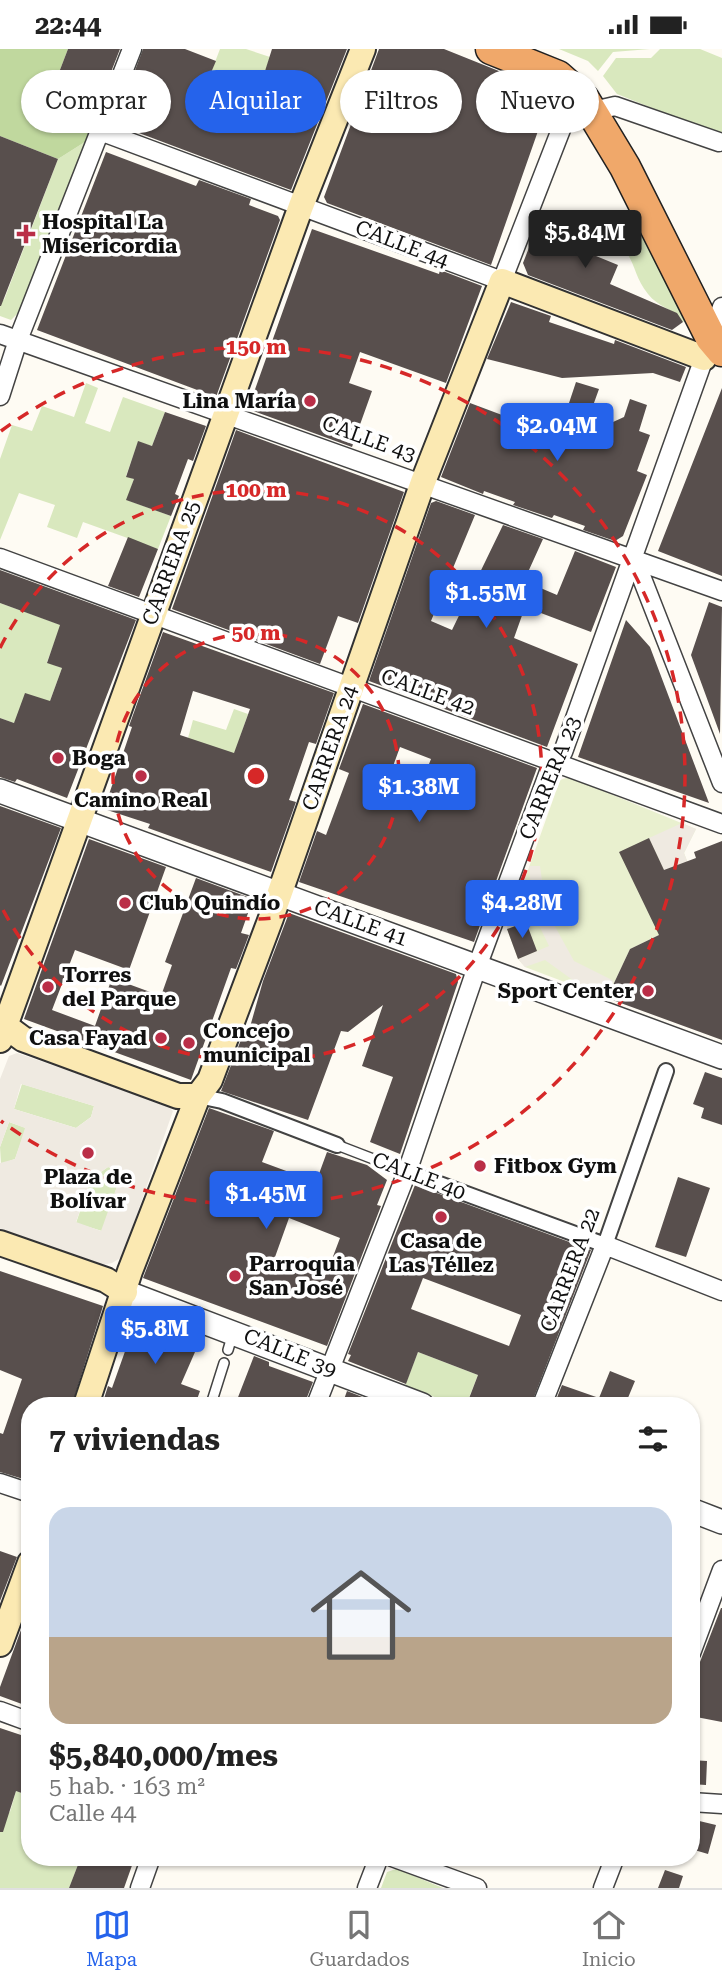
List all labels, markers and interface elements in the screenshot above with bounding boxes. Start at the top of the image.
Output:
text: 22:44 [35,10,101,40]
chip: Comprar [21,70,171,133]
chip: Alquilar [185,70,326,133]
chip: Filtros [340,70,462,133]
chip: Nuevo [476,70,599,133]
place label: Hospital La Misericordia [42,210,178,258]
pin: $5.84M [528,211,642,270]
street label: CALLE 44 [352,215,452,273]
text: $5.84M [545,219,625,246]
marker: Hospital La Misericordia [16,224,36,244]
text: 150 m [226,335,286,359]
place label: Lina María [182,389,297,413]
marker: Lina María [302,393,318,409]
pin: $2.04M [500,403,614,463]
street label: CALLE 43 [319,411,419,467]
text: $2.04M [517,412,597,439]
text: 100 m [226,478,286,502]
street label: CARRERA 25 [137,497,205,629]
pin: $1.55M [429,571,543,630]
text: $1.55M [446,579,526,606]
text: 50 m [231,621,281,645]
street label: CALLE 42 [378,664,478,720]
street label: CARRERA 24 [297,682,363,814]
street label: CARRERA 23 [514,713,586,843]
place label: Boga [72,746,127,770]
marker: Boga [50,750,66,766]
centre of rings [244,764,268,788]
pin: $1.38M [362,765,476,824]
marker: Camino Real [133,768,149,784]
text: $1.38M [379,773,459,800]
place label: Camino Real [74,788,208,812]
pin: $4.28M [465,881,579,940]
text: $4.28M [482,889,562,916]
place label: Club Quindío [139,891,280,915]
marker: Club Quindío [117,895,133,911]
street label: CALLE 41 [311,895,411,951]
place label: Torres del Parque [62,963,176,1011]
marker: Torres del Parque [40,979,56,995]
place label: Sport Center [498,979,634,1003]
marker: Sport Center [640,983,656,999]
place label: Concejo municipal [203,1019,310,1067]
place label: Casa Fayad [29,1026,147,1050]
marker: Casa Fayad [153,1030,169,1046]
marker: Concejo municipal [181,1035,197,1051]
marker: Plaza de Bolívar [80,1145,96,1161]
street label: CALLE 40 [369,1147,469,1205]
place label: Fitbox Gym [494,1154,617,1178]
marker: Fitbox Gym [472,1158,488,1174]
place label: Plaza de Bolívar [44,1165,132,1213]
pin: $1.45M [209,1171,323,1231]
text: $1.45M [226,1180,306,1207]
street label: CARRERA 22 [535,1205,605,1335]
marker: Casa de Las Téllez [433,1209,449,1225]
place label: Casa de Las Téllez [388,1229,494,1277]
place label: Parroquia San José [249,1252,356,1300]
marker: Parroquia San José [227,1268,243,1284]
pin: $5.8M [106,1307,204,1366]
text: $5.8M [121,1315,189,1342]
street label: CALLE 39 [240,1324,340,1382]
icon: filters [634,1420,672,1458]
text: 7 viviendas [49,1422,220,1457]
icon: home [298,1552,424,1678]
text: $5,840,000/mes [49,1738,278,1773]
text: 5 hab. · 163 m² [49,1773,205,1800]
text: Calle 44 [49,1800,136,1827]
tab: Mapa [86,1906,137,1971]
tab: Guardados [309,1906,410,1971]
tab: Inicio [582,1906,636,1971]

